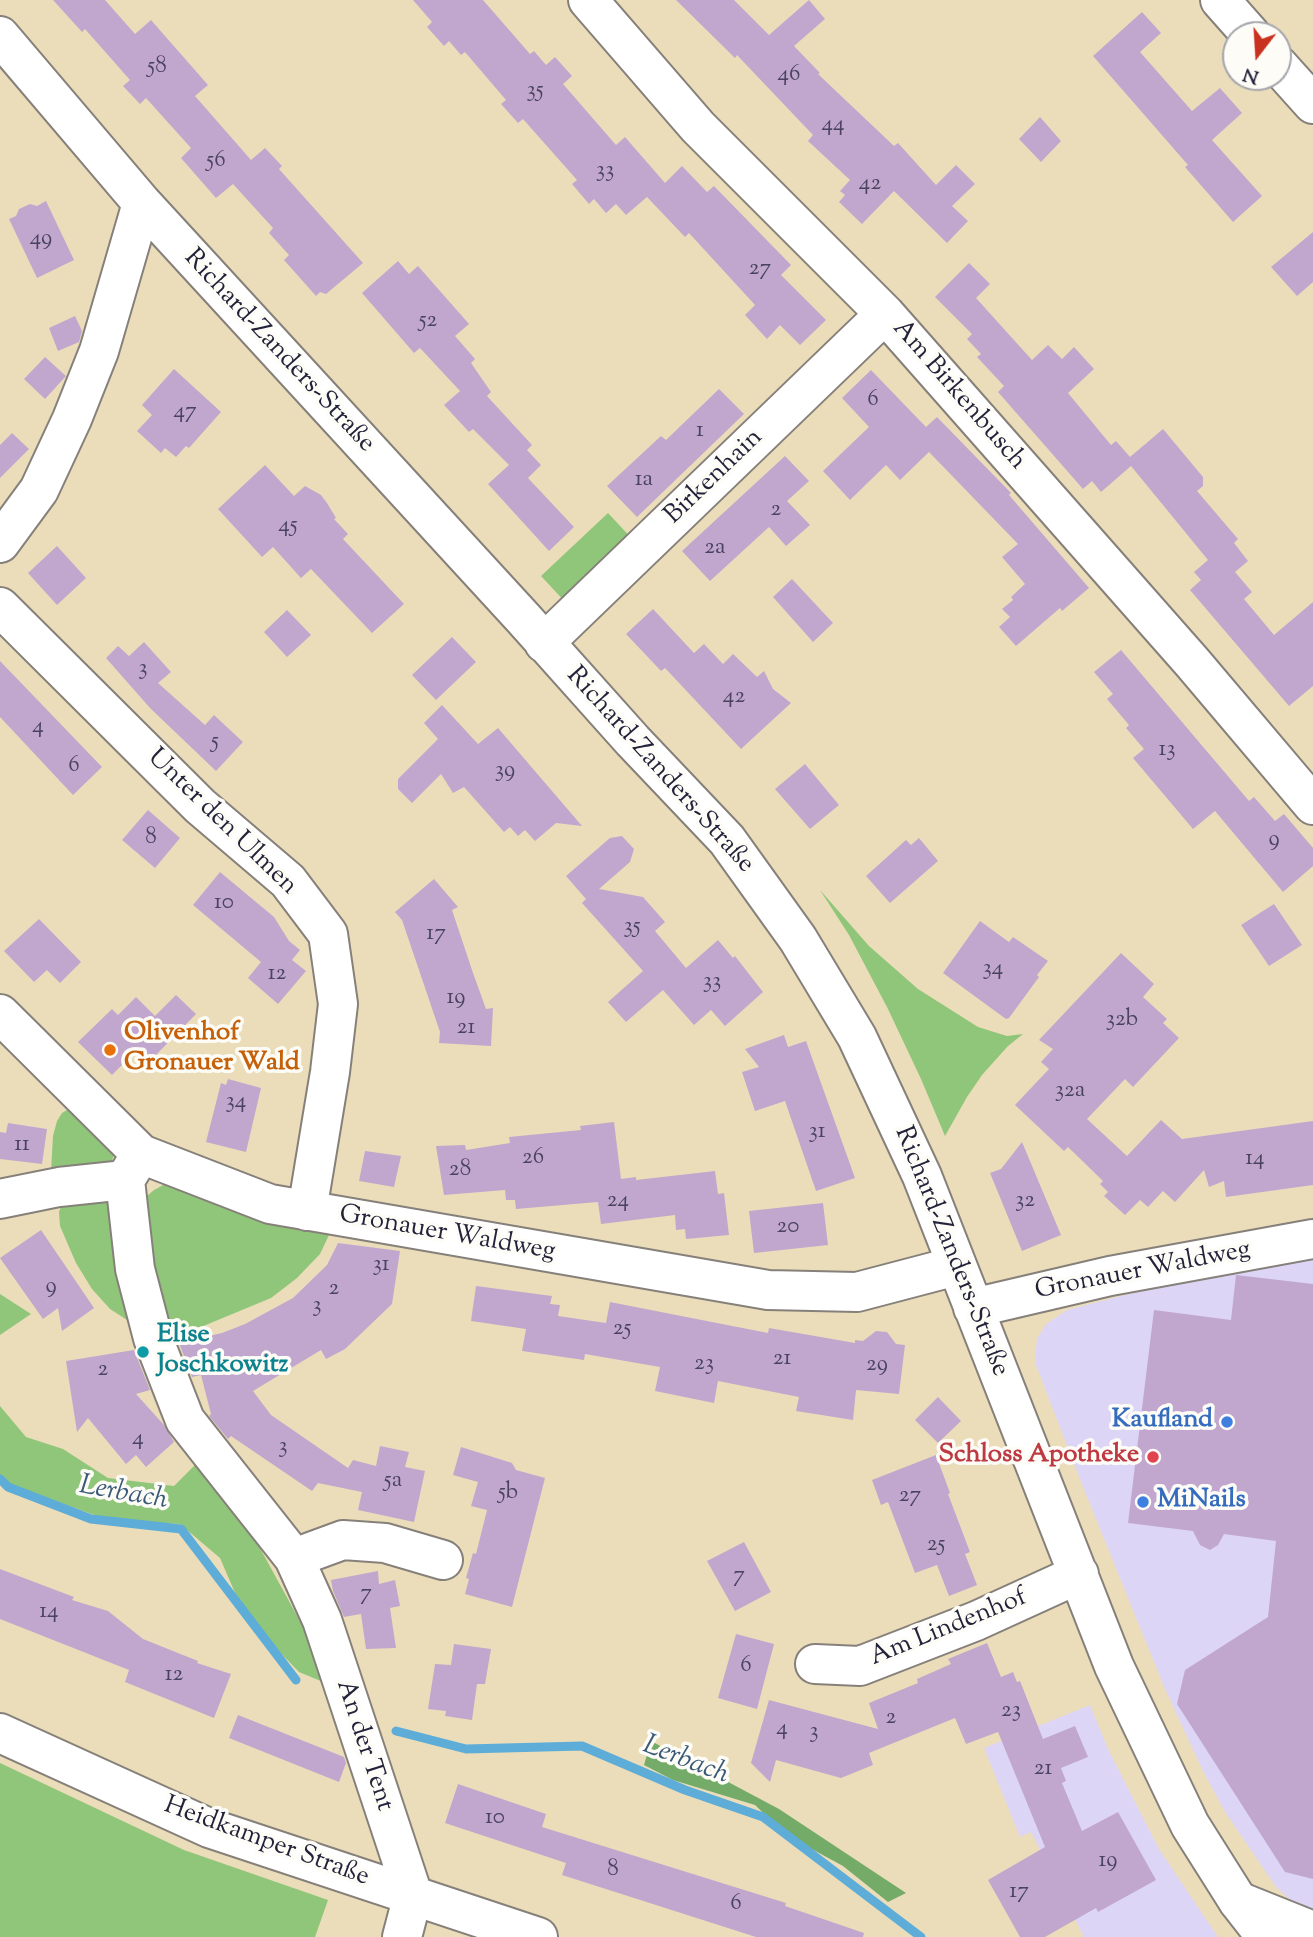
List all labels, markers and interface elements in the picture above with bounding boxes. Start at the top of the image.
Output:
north arrow [1222,21,1292,91]
house number: 58 [147,54,167,82]
text: N [1240,60,1263,90]
house number: 46 [778,62,800,90]
house number: 35 [526,78,544,106]
house number: 44 [821,112,845,140]
house number: 56 [206,148,226,176]
house number: 33 [596,158,614,186]
house number: 42 [859,171,881,199]
house number: 49 [30,226,52,254]
street label: Richard-Zanders-Straße [176,244,380,460]
house number: 27 [749,256,771,284]
house number: 52 [419,308,437,336]
street label: Am Birkenbusch [884,315,1032,477]
house number: 6 [867,387,879,415]
house number: 47 [173,399,197,427]
house number: 1 [696,418,704,446]
street label: Birkenhain [659,424,771,532]
house number: 1a [635,467,653,495]
house number: 2 [771,497,781,525]
house number: 45 [278,513,298,541]
house number: 2a [704,535,726,563]
house number: 3 [138,656,148,684]
street label: Richard-Zanders-Straße [558,662,760,880]
house number: 42 [723,684,745,712]
house number: 4 [32,714,44,742]
house number: 5 [211,729,219,757]
house number: 13 [1158,737,1176,765]
street label: Unter den Ulmen [139,743,303,903]
house number: 6 [68,753,80,781]
house number: 39 [495,758,515,786]
house number: 8 [145,825,157,853]
house number: 9 [1268,827,1280,855]
house number: 10 [214,890,234,918]
house number: 35 [623,914,641,942]
house number: 17 [426,921,446,949]
house number: 34 [983,956,1003,984]
house number: 12 [268,961,286,989]
house number: 33 [703,969,721,997]
house number: 19 [447,985,465,1013]
house number: 32b [1106,1007,1138,1035]
house number: 21 [457,1015,475,1043]
place label: Olivenhof Gronauer Wald [124,1019,300,1080]
marker: Olivenhof Gronauer Wald [102,1042,118,1058]
house number: 32a [1055,1078,1085,1106]
house number: 34 [226,1089,246,1117]
house number: 31 [808,1119,826,1147]
street label: Richard-Zanders-Straße [886,1123,1014,1381]
house number: 11 [14,1132,30,1160]
house number: 26 [522,1145,544,1173]
house number: 14 [1245,1146,1265,1174]
house number: 28 [449,1157,471,1185]
house number: 24 [607,1188,629,1216]
house number: 32 [1015,1188,1035,1216]
street label: Gronauer Waldweg [337,1201,557,1269]
house number: 20 [777,1214,799,1242]
street label: Gronauer Waldweg [1033,1236,1253,1308]
house number: 31 [372,1252,390,1280]
house number: 9 [45,1274,57,1302]
house number: 2 [329,1276,339,1304]
house number: 3 [312,1293,322,1321]
house number: 25 [613,1316,631,1344]
place label: Elise Joschkowitz [157,1321,288,1382]
marker: Elise Joschkowitz [135,1344,151,1360]
house number: 21 [773,1346,791,1374]
house number: 23 [694,1351,714,1379]
house number: 29 [866,1352,888,1380]
house number: 2 [98,1357,108,1385]
place label: Kaufland [1112,1406,1213,1438]
marker: Kaufland [1219,1414,1235,1430]
house number: 4 [132,1426,144,1454]
house number: 3 [278,1434,288,1462]
place label: Schloss Apotheke [938,1441,1139,1473]
marker: Schloss Apotheke [1145,1449,1161,1465]
house number: 5a [384,1468,402,1496]
water label: Lerbach [76,1471,170,1519]
house number: 5b [498,1480,518,1508]
house number: 27 [899,1483,921,1511]
place label: MiNails [1157,1486,1246,1518]
marker: MiNails [1135,1494,1151,1510]
house number: 25 [927,1532,945,1560]
house number: 7 [733,1563,745,1591]
house number: 7 [360,1581,372,1609]
street label: Am Lindenhof [866,1583,1032,1675]
house number: 14 [39,1599,59,1627]
house number: 6 [740,1653,752,1681]
house number: 12 [165,1662,183,1690]
street label: An der Tent [327,1677,399,1815]
house number: 23 [1001,1698,1021,1726]
house number: 2 [886,1705,896,1733]
house number: 4 [776,1716,788,1744]
house number: 3 [809,1719,819,1747]
water label: Lerbach [637,1730,733,1794]
house number: 21 [1034,1756,1052,1784]
street label: Heidkamper Straße [159,1791,373,1895]
house number: 10 [485,1805,505,1833]
house number: 19 [1099,1848,1117,1876]
house number: 8 [607,1857,619,1885]
house number: 17 [1009,1879,1029,1907]
house number: 6 [730,1891,742,1919]

